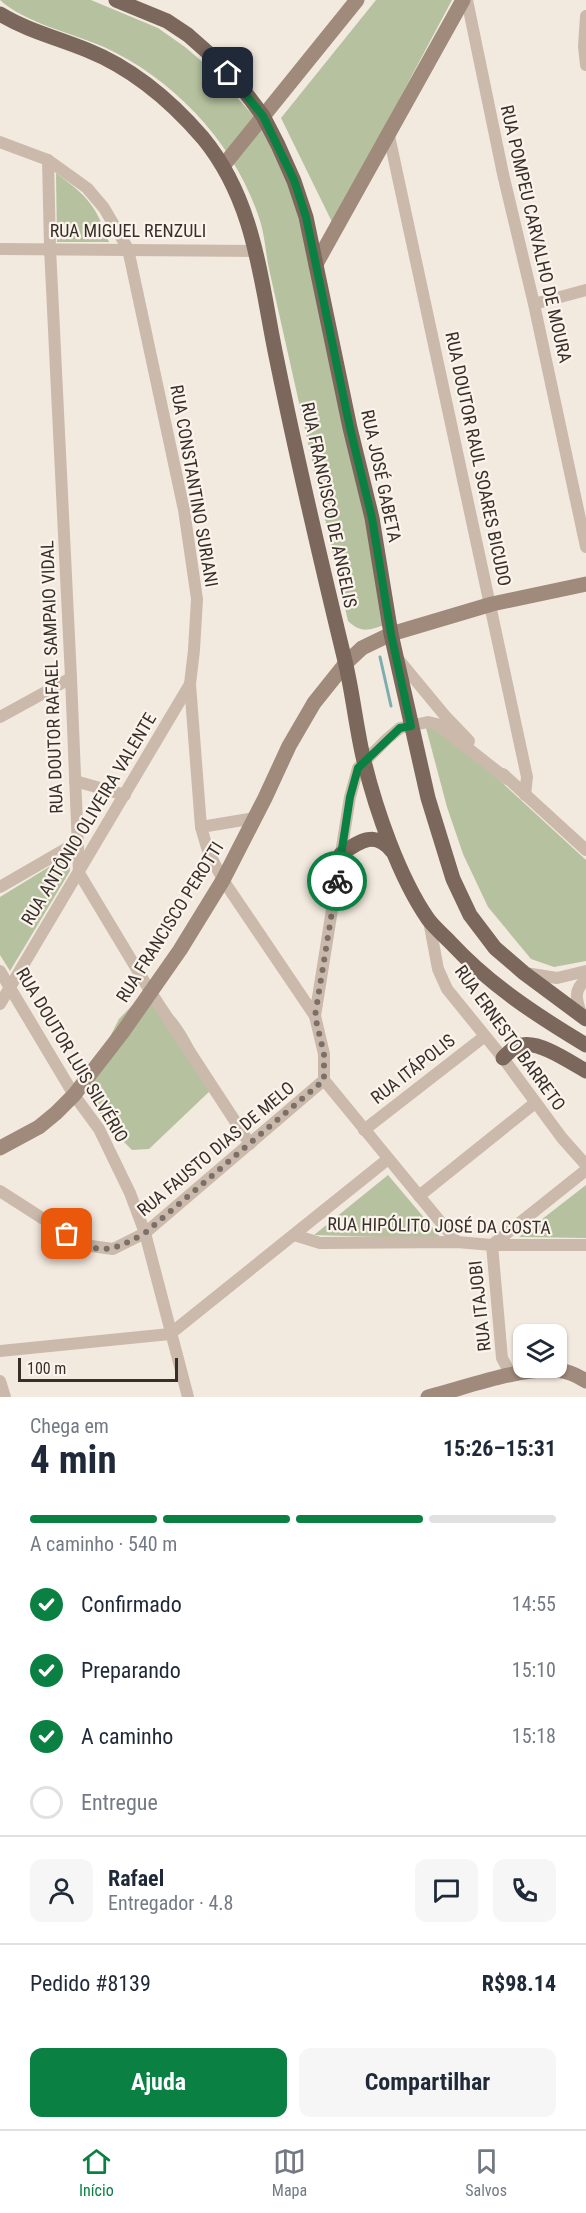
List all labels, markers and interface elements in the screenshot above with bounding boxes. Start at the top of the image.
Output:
pin [202,47,253,98]
icon: home [211,56,244,89]
street label: RUA POMPEU CARVALHO DE MOURA [497,103,577,365]
street label: RUA MIGUEL RENZULI [50,220,206,241]
street label: RUA DOUTOR RAUL SOARES BICUDO [441,330,516,588]
street label: RUA CONSTANTINO SURIANI [166,383,223,589]
street label: RUA FRANCISCO DE ANGELIS [297,400,362,610]
street label: RUA JOSÉ GABETA [357,408,406,545]
street label: RUA DOUTOR RAFAEL SAMPAIO VIDAL [36,540,67,814]
street label: RUA ANTÔNIO OLIVEIRA VALENTE [17,709,160,929]
street label: RUA FRANCISCO PEROTTI [112,838,228,1006]
courier [307,851,367,911]
icon: bike [321,865,354,898]
street label: RUA ERNESTO BARRETO [451,961,570,1114]
street label: RUA DOUTOR LUIS SILVÉRIO [12,964,133,1146]
street label: RUA ITÁPOLIS [367,1029,459,1108]
street label: RUA FAUSTO DIAS DE MELO [133,1077,298,1220]
pin [41,1208,92,1259]
street label: RUA HIPÓLITO JOSÉ DA COSTA [327,1213,551,1238]
icon: bag [50,1217,83,1250]
street label: RUA ITAJOBI [464,1260,495,1352]
map controls [513,1324,567,1378]
button: layers [513,1324,567,1378]
scale bar [18,1355,178,1382]
text: 100 m [27,1359,66,1378]
text: Chega em [30,1414,109,1438]
text: 15:26–15:31 [443,1436,556,1461]
text: 4 min [30,1437,117,1483]
text: A caminho · 540 m [30,1532,177,1556]
icon: check [30,1588,63,1621]
text: Confirmado [81,1592,182,1617]
text: 14:55 [512,1592,556,1616]
icon: check [30,1654,63,1687]
text: Preparando [81,1658,181,1683]
text: 15:10 [512,1658,556,1682]
icon: check [30,1720,63,1753]
text: A caminho [81,1724,173,1749]
text: 15:18 [512,1724,556,1748]
text: Entregue [81,1790,158,1815]
button: person [30,1859,93,1922]
button: chat [415,1859,478,1922]
button: phone [493,1859,556,1922]
text: Rafael [108,1866,164,1891]
text: Entregador · 4.8 [108,1891,233,1915]
text: Pedido #8139 [30,1971,151,1996]
text: R$98.14 [482,1971,556,1996]
button: Ajuda [30,2048,287,2117]
button: Compartilhar [299,2048,556,2117]
tab: Início [79,2145,114,2200]
tab: Mapa [272,2145,307,2200]
tab: Salvos [465,2145,507,2200]

